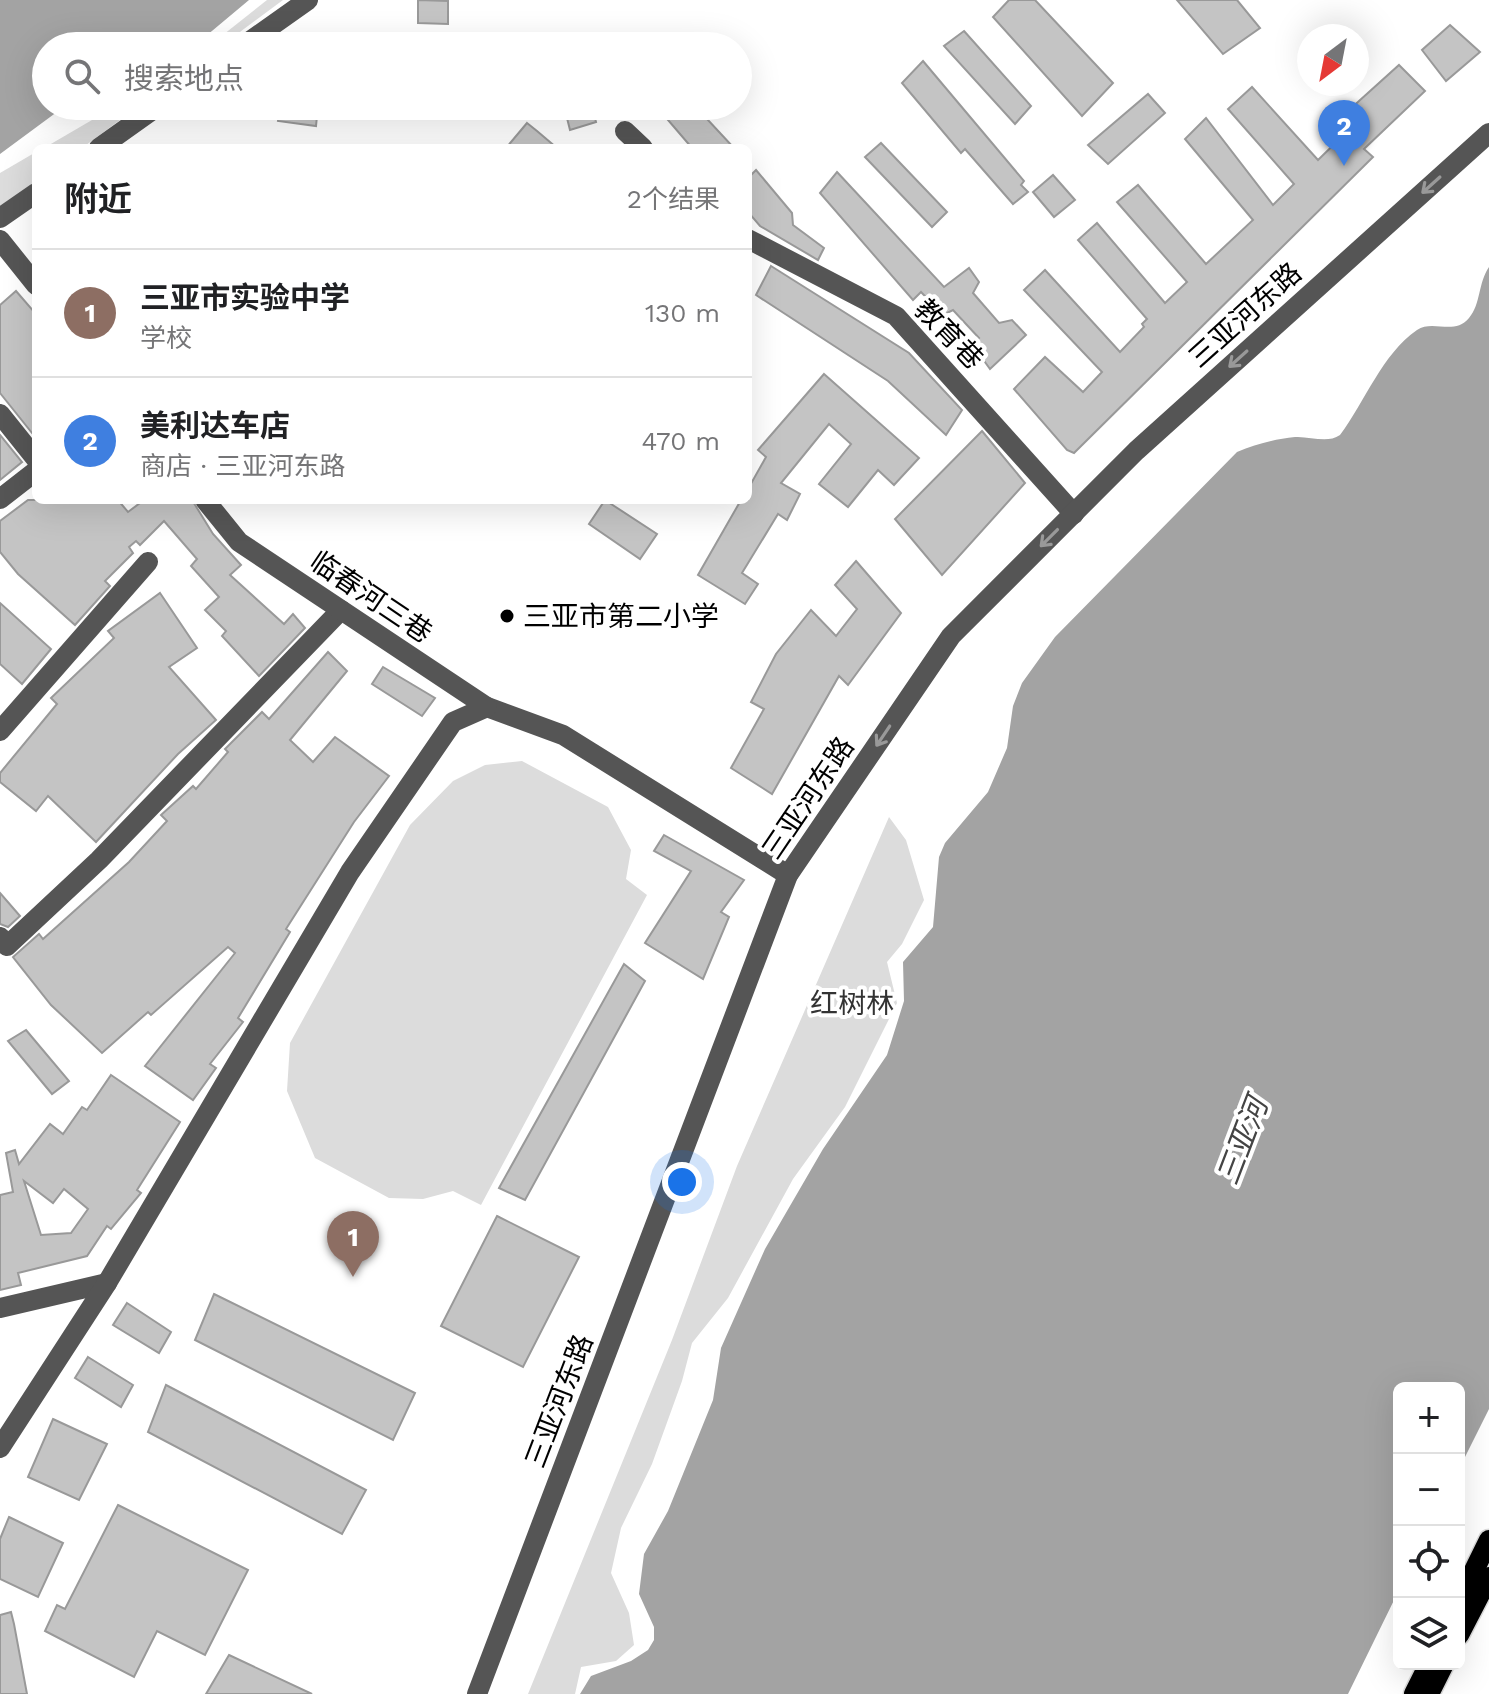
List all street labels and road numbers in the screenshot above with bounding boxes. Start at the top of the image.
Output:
street label: 三亚河东路 [1182,256,1308,374]
street label: 教育巷 [908,292,990,376]
street label: 临春河三巷 [304,544,438,650]
street label: 三亚河东路 [755,731,861,865]
street label: 三亚河东路 [519,1330,599,1472]

